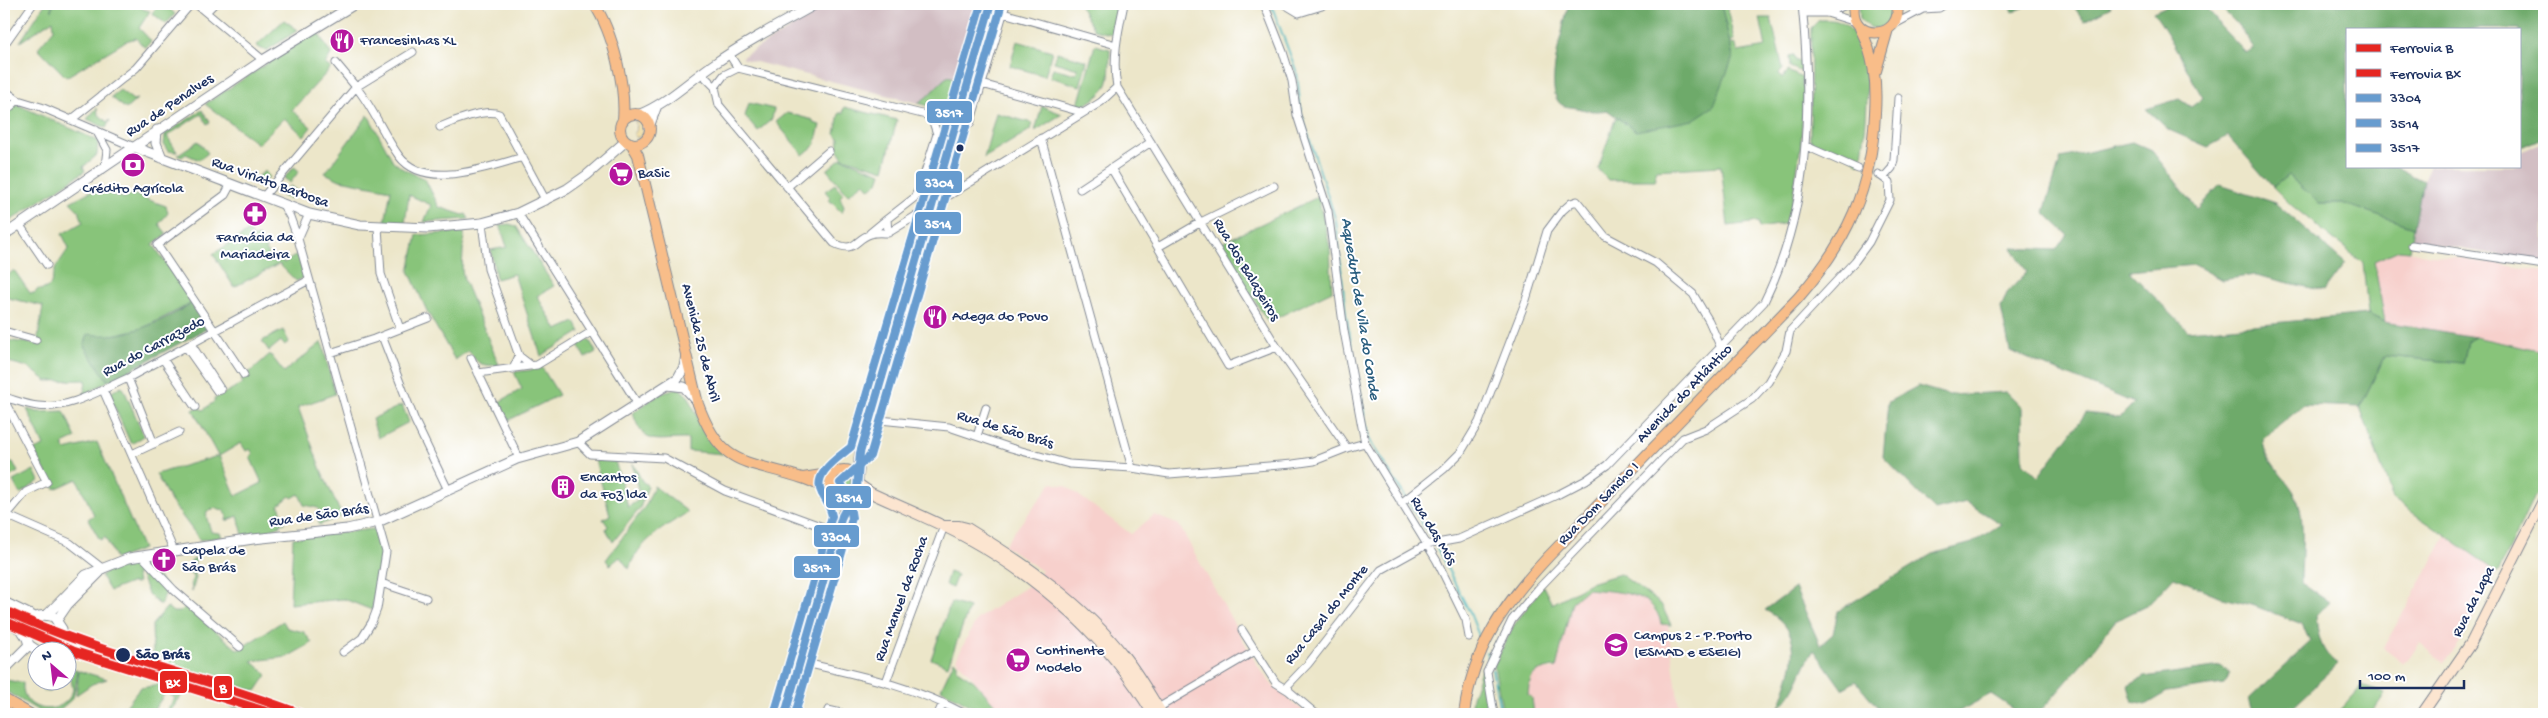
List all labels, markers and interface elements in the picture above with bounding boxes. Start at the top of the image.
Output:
restaurant icon: Francesinhas XL [329,28,355,54]
legend [2346,28,2520,168]
place label: Francesinhas XL [359,32,457,50]
text: Ferrovia B [2389,40,2454,58]
text: Ferrovia Bx [2389,66,2461,84]
street label: Rua de Penalves [123,70,218,142]
text: 3304 [2389,90,2421,108]
line badge: 3517 [926,100,973,124]
text: 3517 [934,106,964,123]
text: 3514 [2389,116,2419,134]
text: 3517 [2389,140,2421,158]
unlabelled marker [955,143,965,153]
bank icon: Crédito Agrícola [120,152,146,178]
street label: Rua Viriato Barbosa [209,153,332,213]
supermarket icon: BaSic [608,161,634,187]
place label: BaSic [637,165,670,183]
line badge: 3304 [915,170,963,194]
text: 3304 [923,176,954,193]
place label: Crédito Agrícola [82,180,184,198]
pharmacy icon: Farmácia da Mariadeira [242,201,268,227]
line badge: 3514 [914,211,962,235]
street label: Rua dos Balazeiros [1208,216,1284,325]
text: 3514 [924,217,952,234]
water label: Aqueduto de Vila do Conde [1335,217,1383,402]
place label: Farmácia da Mariadeira [215,229,294,264]
street label: Avenida 25 de Abril [677,282,723,404]
restaurant icon: Adega do Povo [922,304,948,330]
place label: Adega do Povo [952,308,1049,326]
street label: Rua do Carrazedo [100,312,208,382]
street label: Avenida do Atlântico [1633,341,1737,447]
street label: Rua de São Brás [954,407,1056,453]
street label: Rua Dom Sancho I [1555,459,1643,549]
place label: Encantos da Foz lda [580,469,647,504]
building icon: Encantos da Foz lda [550,474,576,500]
line badge: 3514 [825,485,872,509]
text: 3514 [835,491,863,508]
street label: Rua das Mós [1406,493,1461,569]
street label: Rua de São Brás [268,500,370,532]
line badge: 3304 [813,524,860,548]
text: 3304 [820,530,851,547]
street label: Rua Manuel da Rocha [871,533,933,664]
place label: Capela de São Brás [182,542,246,577]
church icon: Capela de São Brás [151,547,177,573]
line badge: 3517 [793,555,841,579]
text: 3517 [802,561,832,578]
street label: Rua Casal do Monte [1281,561,1373,669]
street label: Rua da Lapa [2449,563,2500,640]
place label: Campus 2 - P.Porto (ESMAD e ESEIG) [1634,627,1752,662]
school or university icon: Campus 2 - P.Porto (ESMAD e ESEIG) [1603,632,1629,658]
north arrow [28,640,78,690]
place label: Continente Modelo [1036,642,1105,677]
marker: São Brás [114,646,132,664]
place label: São Brás [136,646,191,664]
text: N [39,647,55,666]
supermarket icon: Continente Modelo [1005,647,1031,673]
scale bar [2360,658,2464,690]
text: 100 m [2367,668,2406,686]
line badge: Bx [159,670,188,694]
line badge: B [213,675,233,699]
text: Bx [165,676,181,693]
text: B [218,681,227,698]

